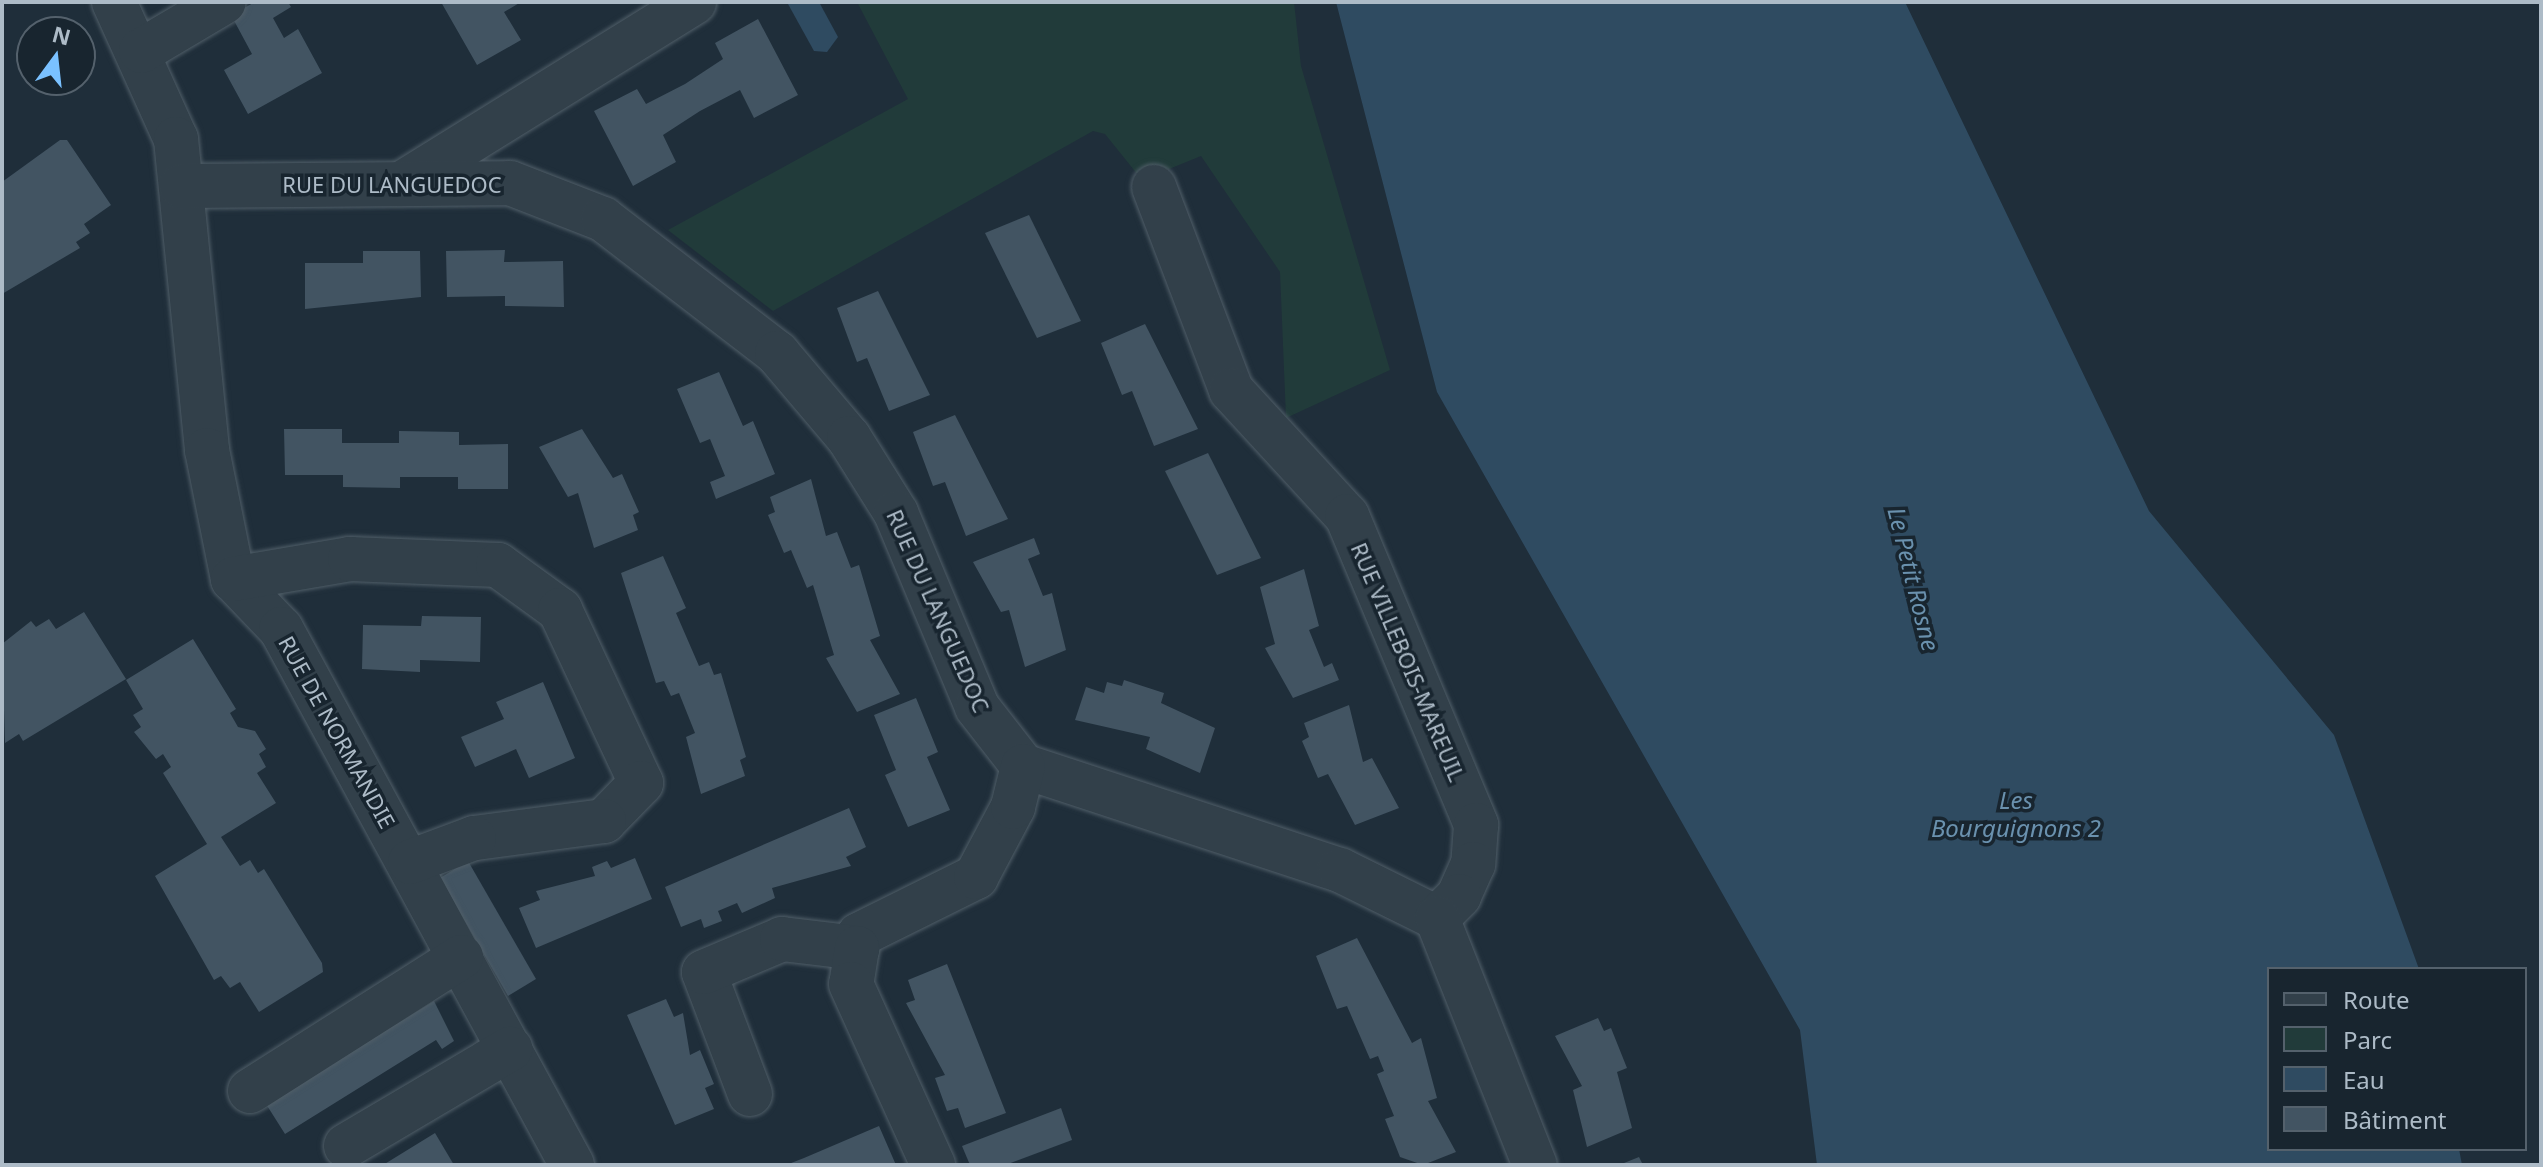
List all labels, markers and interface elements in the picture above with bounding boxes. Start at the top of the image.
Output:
north arrow [16,16,96,96]
text: N [49,18,74,52]
street label: RUE DU LANGUEDOC [282,172,502,198]
water label: Le Petit Rosne [1882,504,1946,654]
street label: RUE DU LANGUEDOC [881,505,995,717]
street label: RUE VILLEBOIS-MAREUIL [1346,539,1470,785]
street label: RUE DE NORMANDIE [273,631,401,833]
water label: Les Bourguignons 2 [1931,786,2101,842]
legend [2267,967,2527,1151]
text: Route [2343,983,2409,1016]
text: Parc [2343,1023,2392,1056]
text: Eau [2343,1063,2385,1096]
text: Bâtiment [2343,1103,2446,1136]

